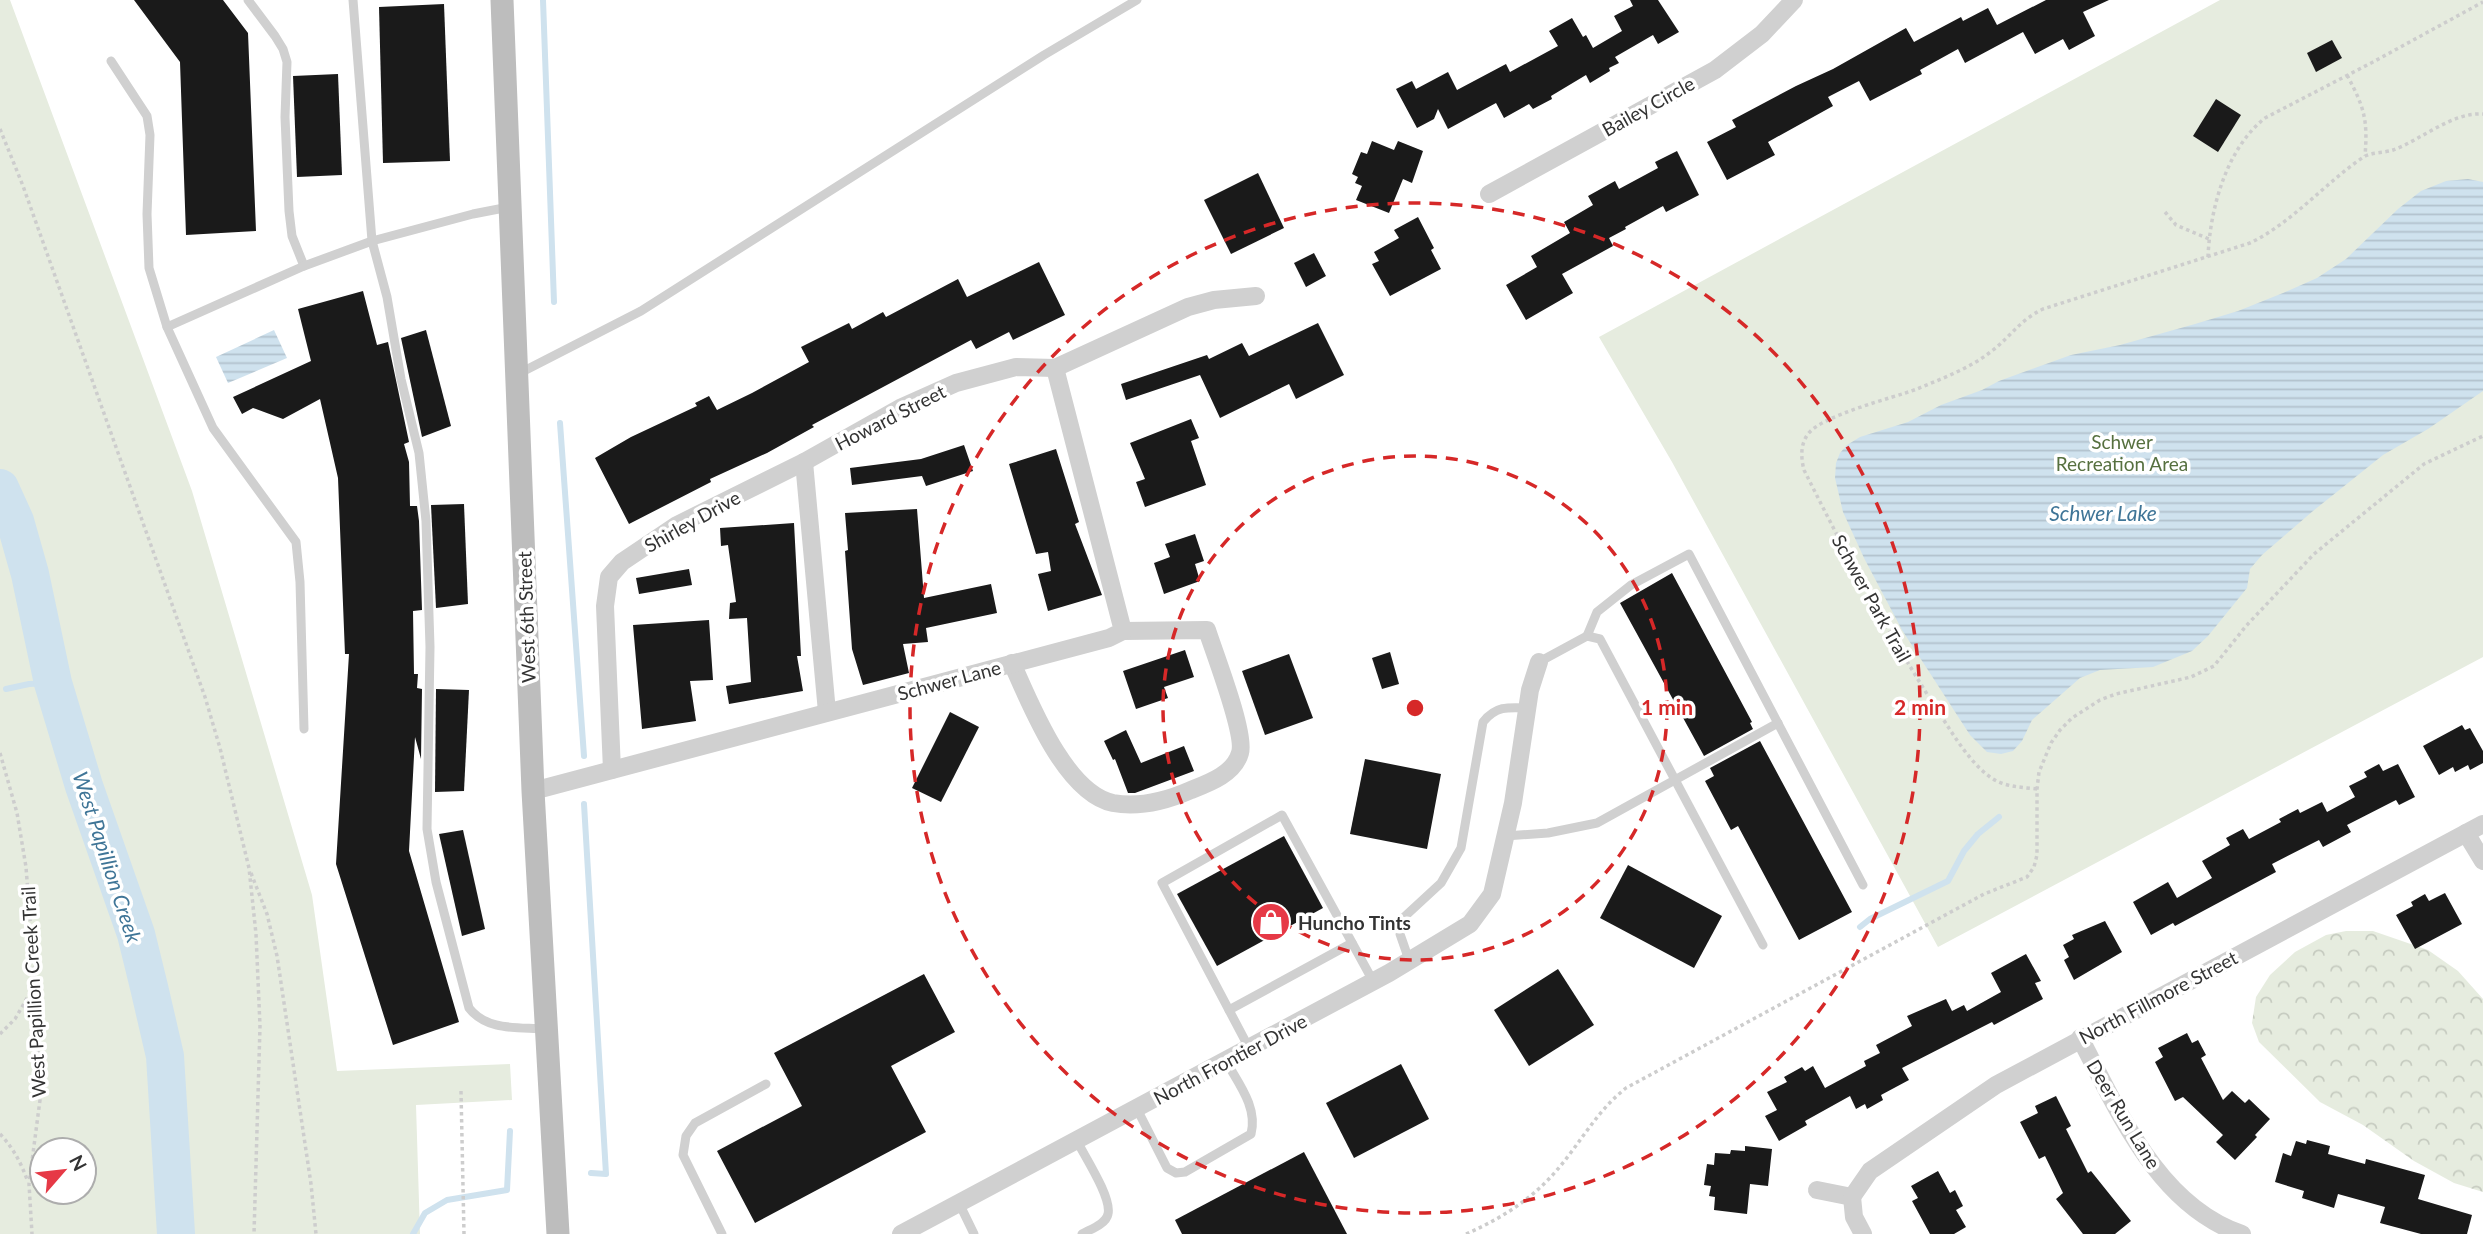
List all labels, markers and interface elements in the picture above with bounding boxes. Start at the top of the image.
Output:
street label: Bailey Circle [1598,71,1698,141]
street label: Howard Street [831,379,949,455]
park label: Schwer Recreation Area [2056,430,2188,475]
street label: Shirley Drive [640,485,744,557]
water label: Schwer Lake [2049,500,2157,525]
street label: Schwer Park Trail [1828,530,1916,666]
street label: West 6th Street [512,551,540,683]
street label: Schwer Lane [895,655,1003,705]
text: 1 min [1641,694,1693,719]
text: 2 min [1894,694,1946,719]
centre of rings [1403,696,1427,720]
water label: West Papillion Creek [69,768,148,947]
street label: West Papillion Creek Trail [16,886,50,1098]
shop icon: Huncho Tints [1250,901,1292,943]
place label: Huncho Tints [1298,911,1411,934]
street label: North Fillmore Street [2075,945,2241,1049]
street label: North Frontier Drive [1149,1009,1311,1109]
street label: Deer Run Lane [2082,1055,2166,1173]
north arrow [28,1136,98,1206]
text: N [65,1151,92,1175]

